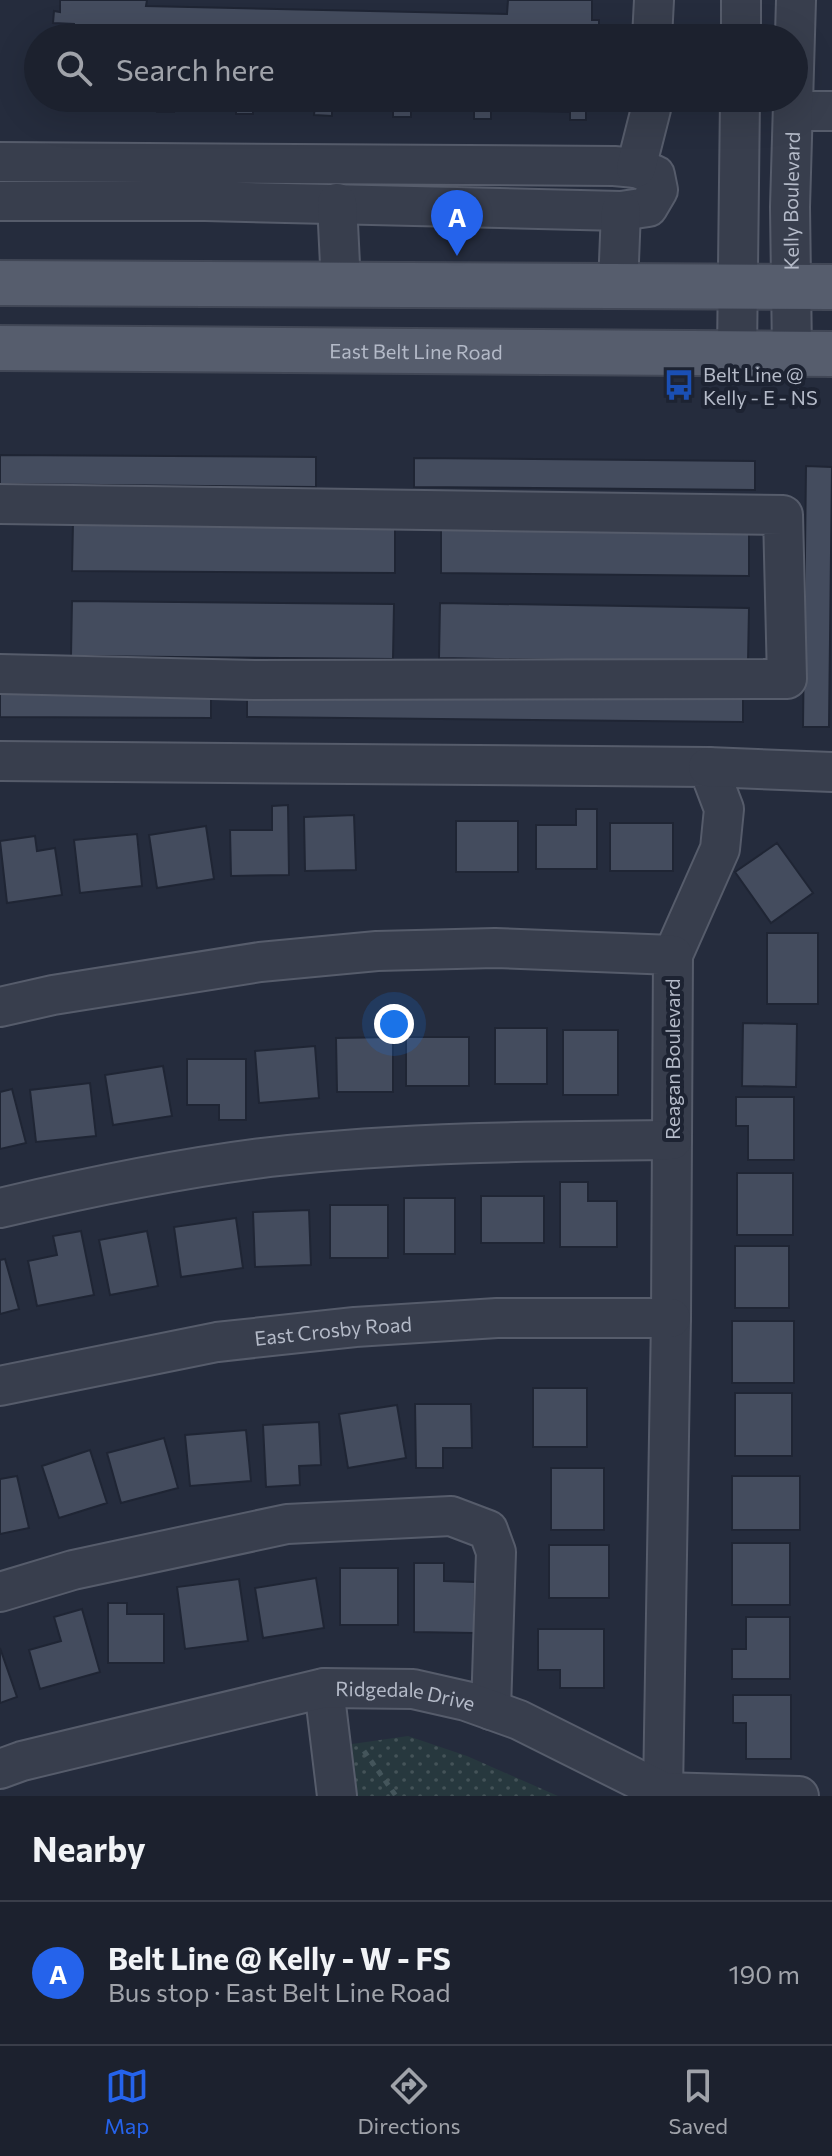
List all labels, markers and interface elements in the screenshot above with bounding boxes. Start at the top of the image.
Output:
search box [24,24,808,112]
icon: search [52,46,96,90]
text: Search here [116,50,275,87]
street label: Kelly Boulevard [778,131,804,271]
pin: A [431,190,483,256]
street label: East Belt Line Road [329,338,503,364]
place label: Belt Line @ Kelly - E - NS [703,362,818,409]
bus stop icon: Belt Line @ Kelly - E - NS [662,368,696,402]
street label: Reagan Boulevard [660,978,684,1140]
your location [374,1004,414,1044]
street label: East Crosby Road [253,1311,413,1350]
street label: Ridgedale Drive [335,1676,479,1715]
text: Nearby [32,1827,146,1869]
text: Belt Line @ Kelly - W - FS [108,1939,451,1976]
text: A [49,1958,67,1989]
text: 190 m [728,1958,800,1989]
text: Bus stop · East Belt Line Road [108,1976,450,2007]
tab: Map [104,2064,149,2139]
tab: Directions [357,2064,461,2139]
tab: Saved [669,2064,728,2139]

